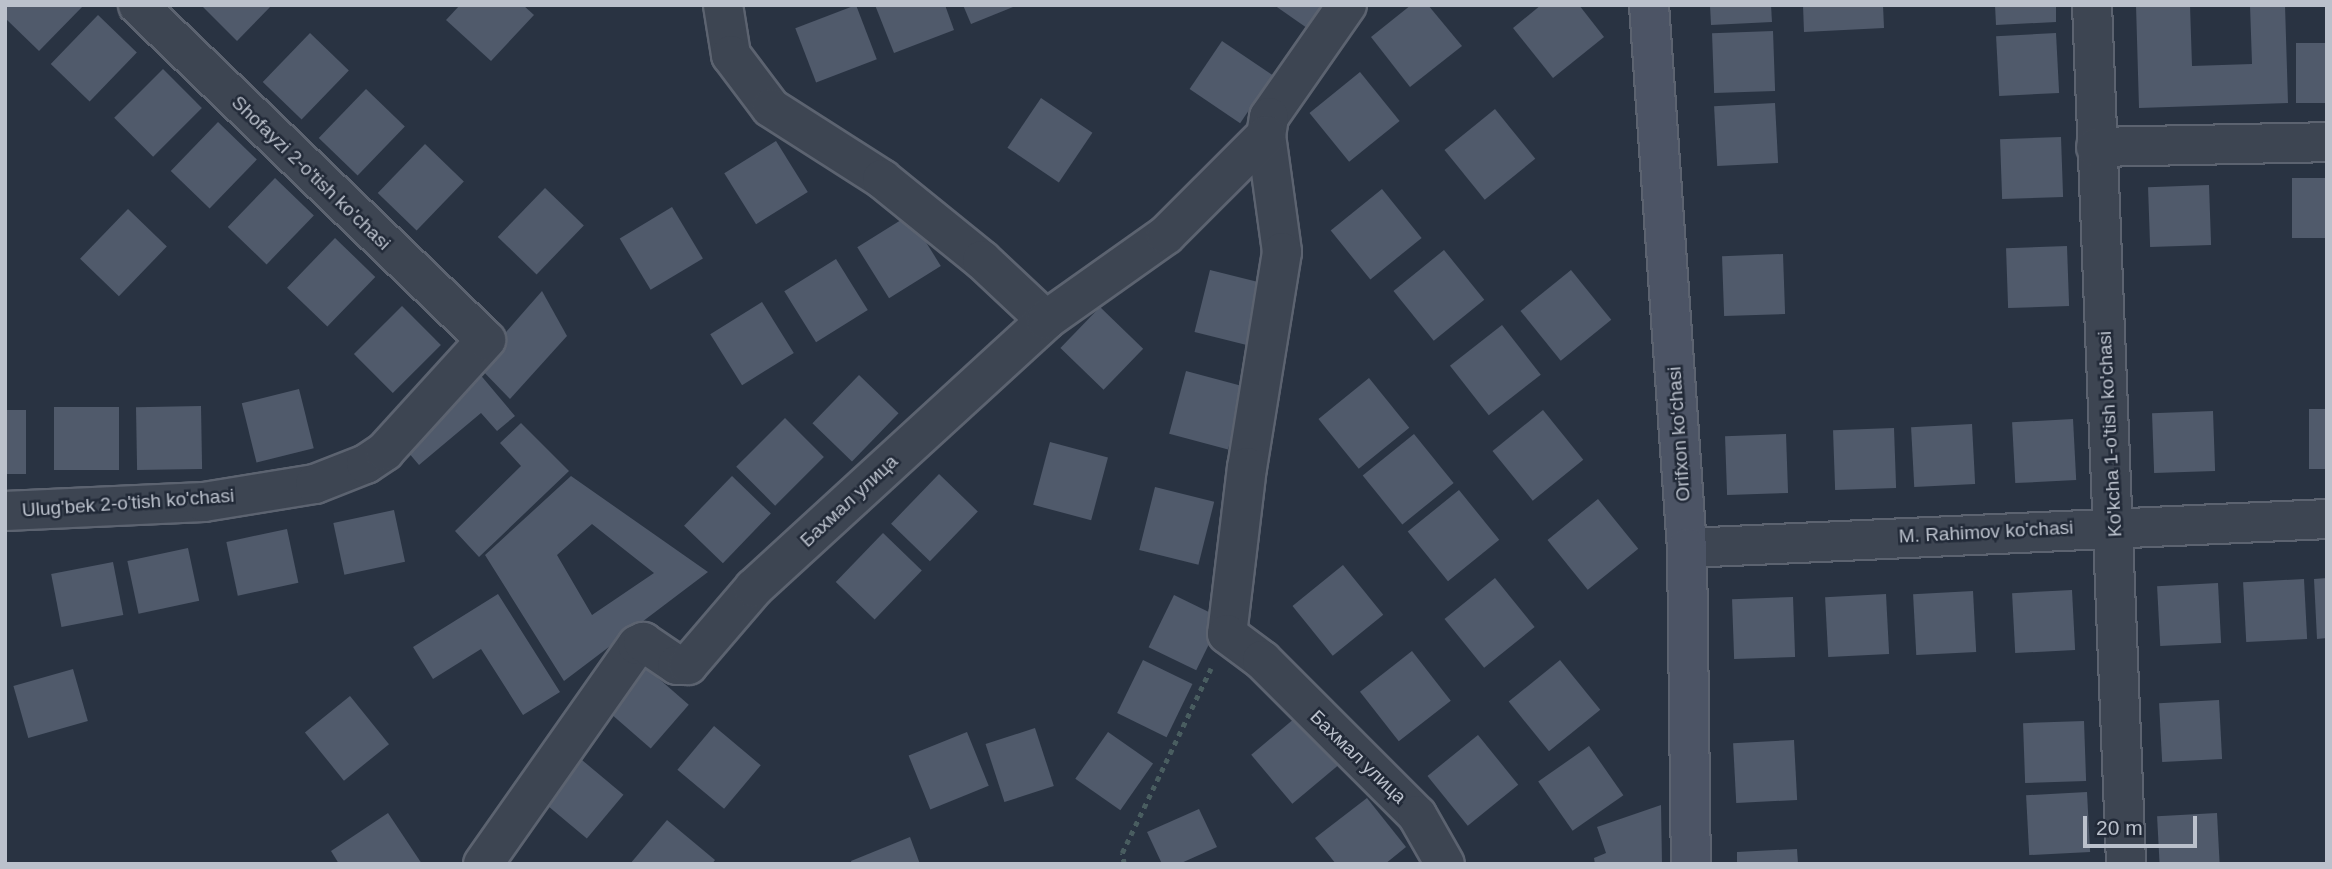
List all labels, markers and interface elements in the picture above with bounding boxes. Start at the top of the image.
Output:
street label: Shofayzi 2-o'tish ko'chasi [227,91,395,255]
street label: Ko'kcha 1-o'tish ko'chasi [2093,330,2127,538]
street label: Orifxon koʻchasi [1663,366,1695,502]
street label: Бахмал улица [796,450,902,552]
street label: Ulug'bek 2-o'tish ko'chasi [21,484,235,522]
street label: M. Rahimov ko'chasi [1898,516,2074,548]
street label: Бахмал улица [1305,705,1411,809]
scale bar [2087,802,2201,846]
text: 20 m [2096,816,2143,839]

